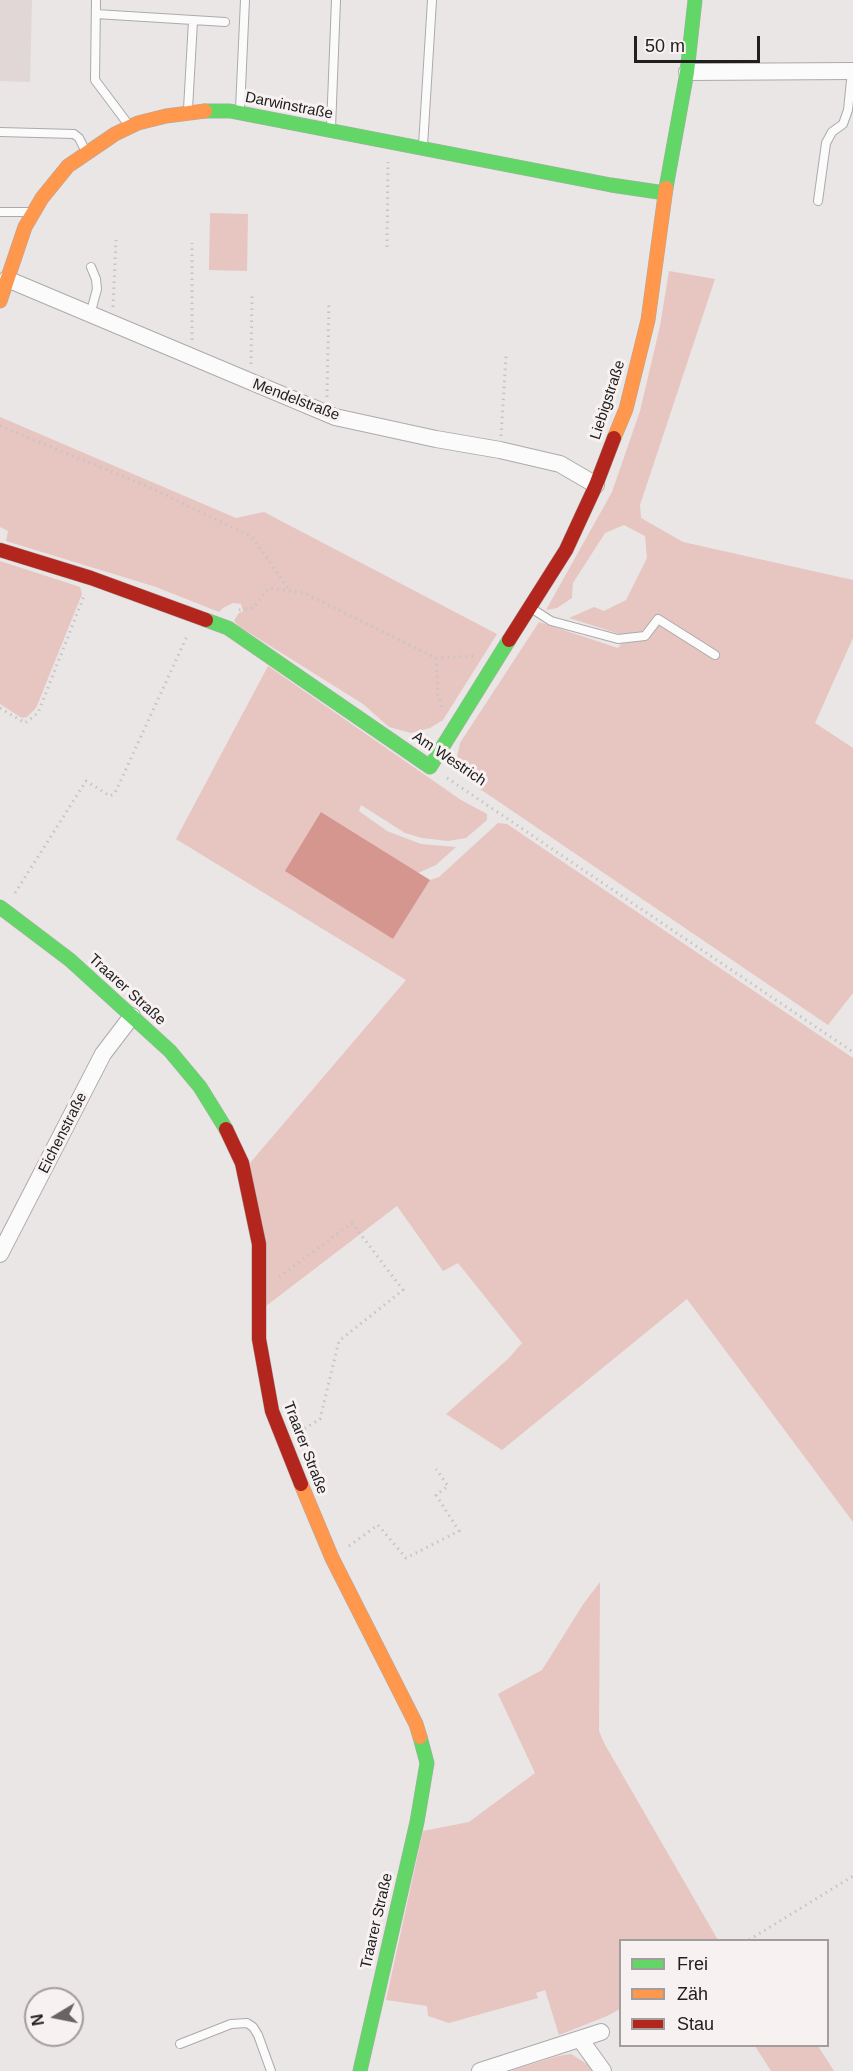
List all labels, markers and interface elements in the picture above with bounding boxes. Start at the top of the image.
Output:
scale bar [637,24,763,62]
text: 50 m [645,36,685,56]
street label: Darwinstraße [244,89,334,123]
street label: Liebigstraße [587,358,629,442]
street label: Mendelstraße [250,375,342,425]
street label: Am Westrich [409,728,489,790]
street label: Traarer Straße [85,951,169,1029]
street label: Eichenstraße [35,1090,91,1176]
street label: Traarer Straße [279,1399,331,1497]
street label: Traarer Straße [357,1871,397,1971]
legend [619,1939,829,2047]
text: Frei [677,1954,708,1974]
text: Zäh [677,1984,708,2004]
north arrow [24,1987,84,2047]
text: N [28,2013,47,2027]
text: Stau [677,2014,714,2034]

